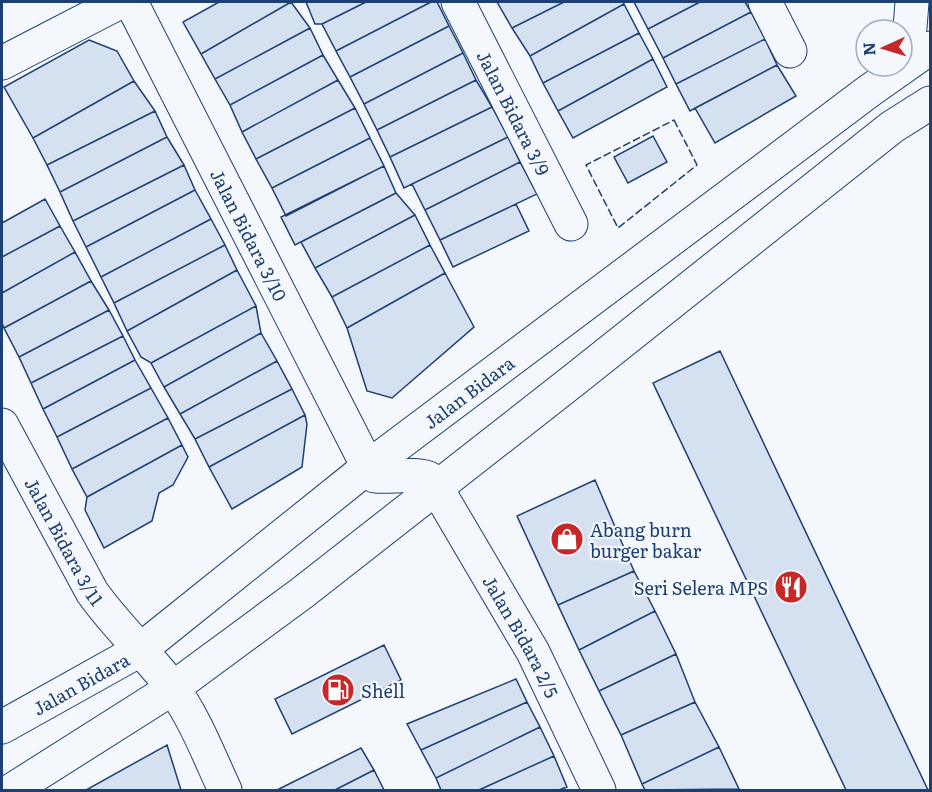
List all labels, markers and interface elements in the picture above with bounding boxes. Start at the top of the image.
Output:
north arrow [854,18,914,78]
text: N [856,42,880,57]
street label: Jalan Bidara 3/9 [471,45,557,180]
street label: Jalan Bidara 3/10 [205,164,295,305]
street label: Jalan Bidara [418,349,520,434]
street label: Jalan Bidara 3/11 [19,472,111,611]
place label: Abang burn burger bakar [590,516,702,564]
shop icon: Abang burn burger bakar [549,521,585,557]
restaurant icon: Seri Selera MPS [773,569,809,605]
street label: Jalan Bidara 2/5 [477,570,566,702]
place label: Seri Selera MPS [634,574,768,601]
street label: Jalan Bidara [27,645,134,721]
fuel station icon: Shell [320,672,356,708]
place label: Shell [361,677,405,704]

